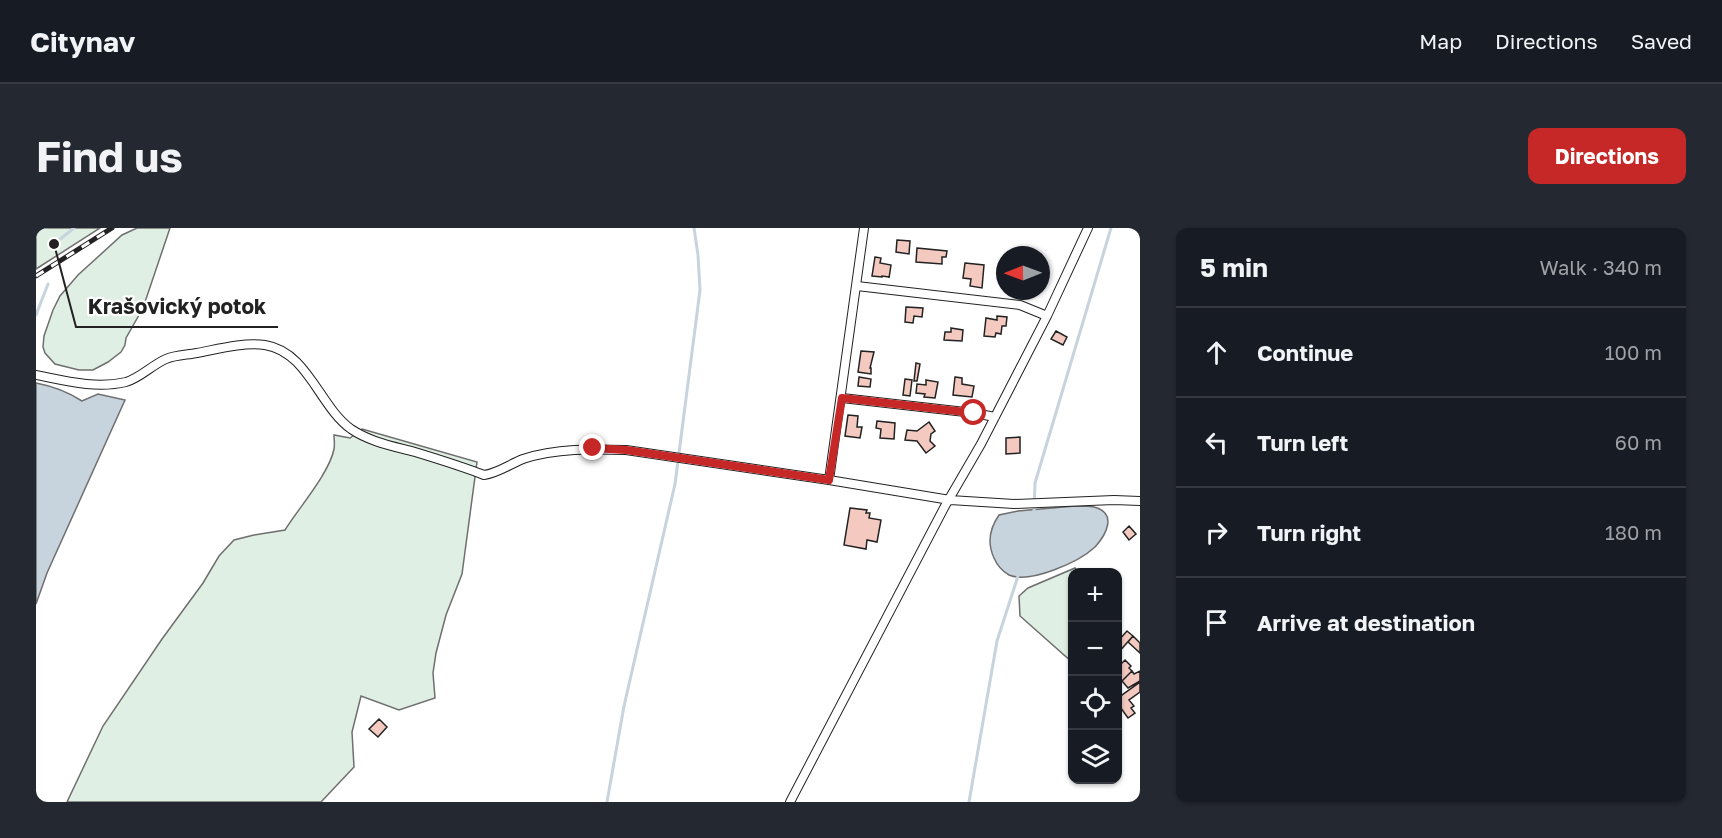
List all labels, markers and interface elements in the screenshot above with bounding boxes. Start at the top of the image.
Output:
text: Citynav [30,25,135,58]
text: Map [1419,28,1462,54]
text: Directions [1495,28,1598,54]
text: Saved [1631,28,1692,54]
button: Directions [1528,128,1686,184]
text: Find us [36,131,183,181]
north arrow [996,246,1050,300]
text: 5 min [1200,252,1268,283]
text: Walk · 340 m [1540,255,1662,279]
callout: Krašovický potok [76,288,278,327]
text: Krašovický potok [88,293,266,319]
icon: ahead [1200,336,1233,369]
text: Continue [1257,339,1353,366]
text: 100 m [1605,340,1662,364]
route start [960,399,986,425]
icon: left [1200,426,1233,459]
text: Turn left [1257,429,1348,456]
text: 60 m [1615,430,1662,454]
route end [579,434,605,460]
icon: right [1200,516,1233,549]
text: Turn right [1257,519,1361,546]
text: 180 m [1605,520,1662,544]
map controls [1068,568,1122,784]
button: + [1068,568,1122,622]
icon: arrive [1200,606,1233,639]
text: Arrive at destination [1257,609,1475,636]
button: − [1068,622,1122,676]
button: locate [1068,676,1122,730]
button: layers [1068,730,1122,784]

